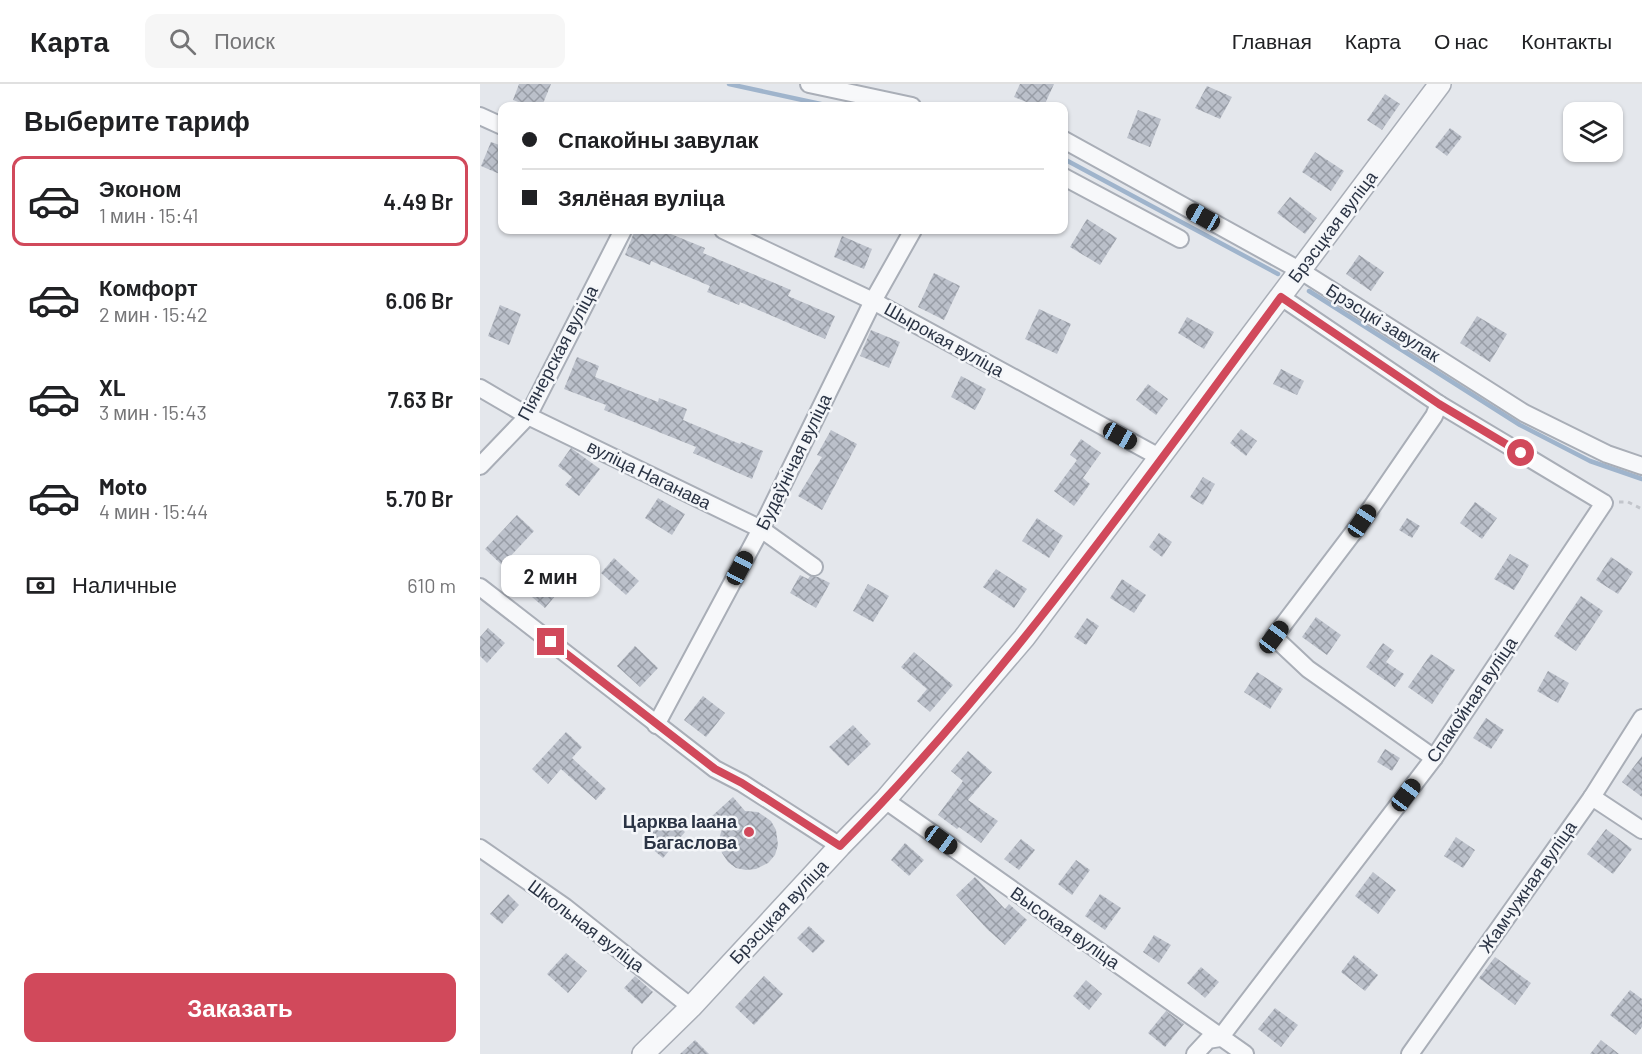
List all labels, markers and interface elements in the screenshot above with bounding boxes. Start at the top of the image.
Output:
search box [145,14,565,68]
text: Карта [30,24,109,58]
icon: search [166,25,199,58]
text: Поиск [214,27,275,53]
text: Главная [1232,28,1312,53]
text: Карта [1345,28,1401,53]
text: О нас [1434,28,1488,53]
text: Контакты [1521,28,1612,53]
map controls [1563,102,1623,162]
button: layers [1563,102,1623,162]
text: Выберите тариф [24,104,250,136]
text: Спакойны завулак [558,126,759,152]
street label: Брэсцкая вуліца [1283,165,1382,287]
icon: car [27,174,81,228]
text: Эконом [99,175,182,201]
text: Зялёная вуліца [558,184,725,210]
text: 4.49 Br [383,188,453,214]
car [1183,200,1223,234]
text: 1 мин · 15:41 [99,203,198,227]
icon: car [27,273,81,327]
text: Комфорт [99,274,198,300]
street label: Брэсцкі завулак [1322,278,1445,366]
street label: Піянерская вуліца [512,280,602,424]
text: 6.06 Br [386,287,453,313]
street label: Шырокая вуліца [881,297,1009,382]
text: 2 мин · 15:42 [99,302,208,326]
icon: car [27,372,81,426]
text: XL [99,374,125,400]
text: 7.63 Br [388,386,453,412]
street label: Будаўнічая вуліца [751,389,836,533]
text: 3 мин · 15:43 [99,400,207,424]
car [1100,419,1140,453]
street label: вуліца Наганава [584,435,716,514]
route start [1507,439,1534,466]
icon: car [27,471,81,525]
text: Moto [99,473,147,499]
text: 5.70 Br [386,485,453,511]
text: 4 мин · 15:44 [99,499,208,523]
car [1344,501,1380,541]
car [724,548,756,588]
callout: 2 мин [502,555,601,597]
text: 2 мин [523,564,578,588]
icon: cash [24,569,57,602]
text: Наличные [72,571,177,597]
text: 610 m [407,573,456,597]
car [1256,617,1292,657]
route end [537,628,564,655]
street label: Спакойная вуліца [1421,632,1522,766]
car [1388,775,1424,815]
place label: Царква Іаана Багаслова [623,810,738,853]
street label: Жамчужная вуліца [1474,816,1581,957]
car [921,822,961,858]
marker: Царква Іаана Багаслова [742,825,756,839]
street label: Брэсцкая вуліца [724,854,833,968]
street label: Школьная вуліца [524,874,650,977]
street label: Высокая вуліца [1007,881,1125,974]
button: Заказать [24,973,456,1042]

